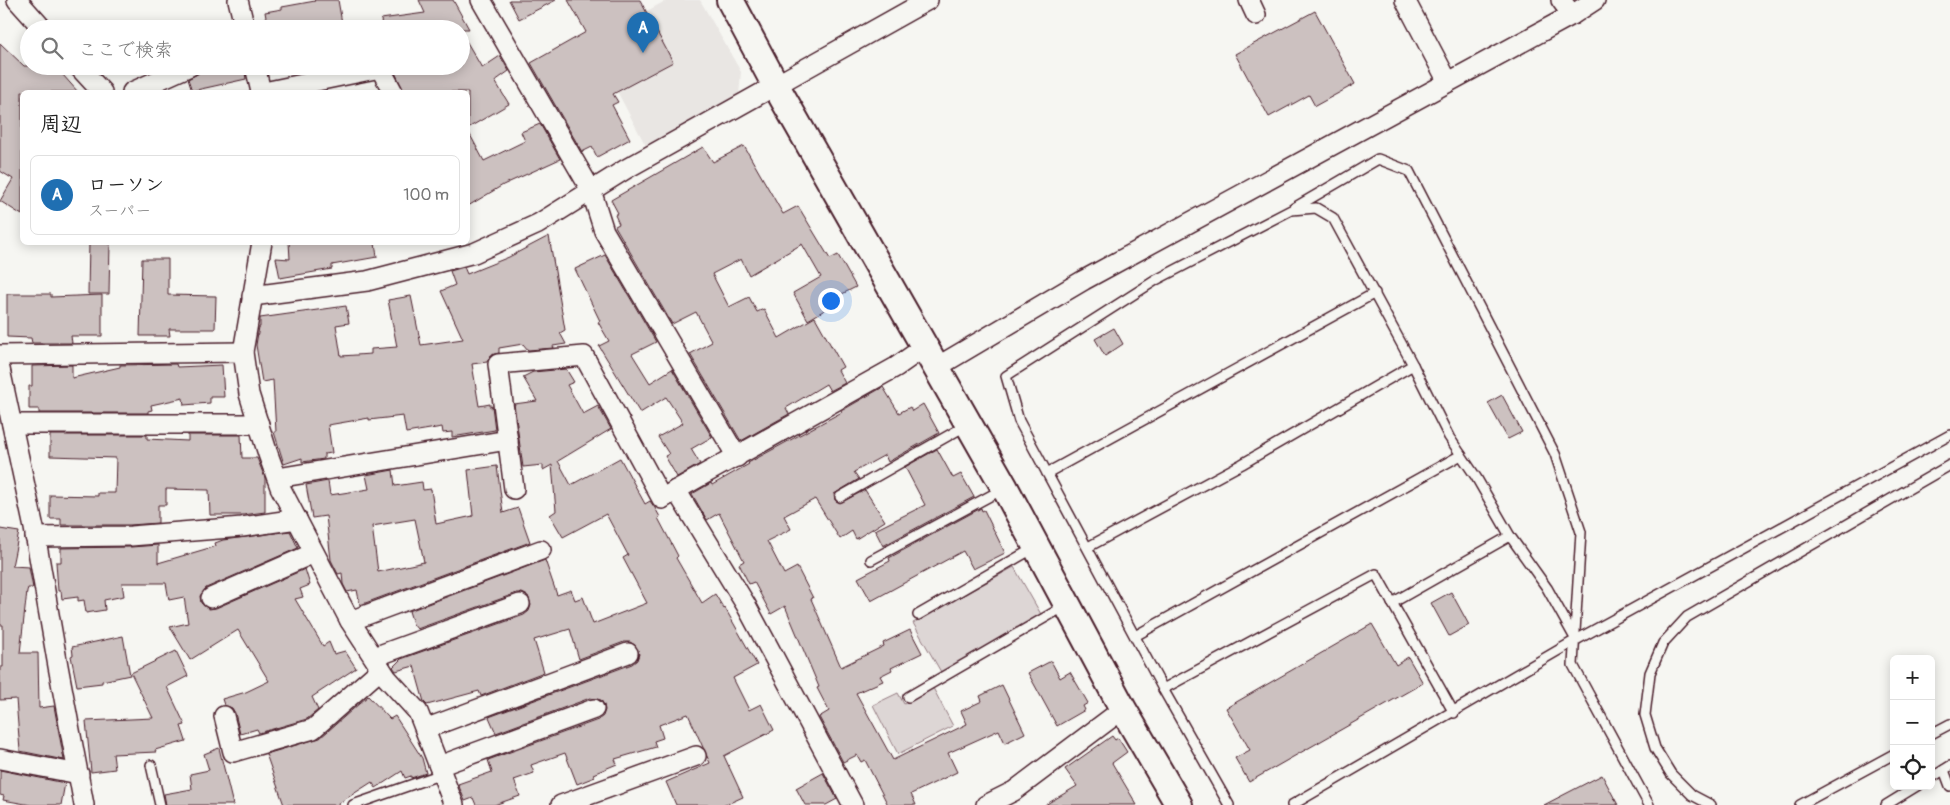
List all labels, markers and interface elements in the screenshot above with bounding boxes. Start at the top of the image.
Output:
pin: A [627,12,659,53]
search box [20,20,470,75]
icon: search [38,34,66,62]
text: ここで検索 [78,38,173,62]
text: 周辺 [40,111,82,138]
text: ローソン [88,173,164,197]
text: A [52,185,62,205]
text: 100 m [403,185,449,205]
text: スーパー [88,201,151,221]
your location [818,288,844,314]
map controls [1890,655,1935,790]
button: + [1890,655,1935,700]
button: − [1890,700,1935,745]
button: locate [1890,745,1935,790]

